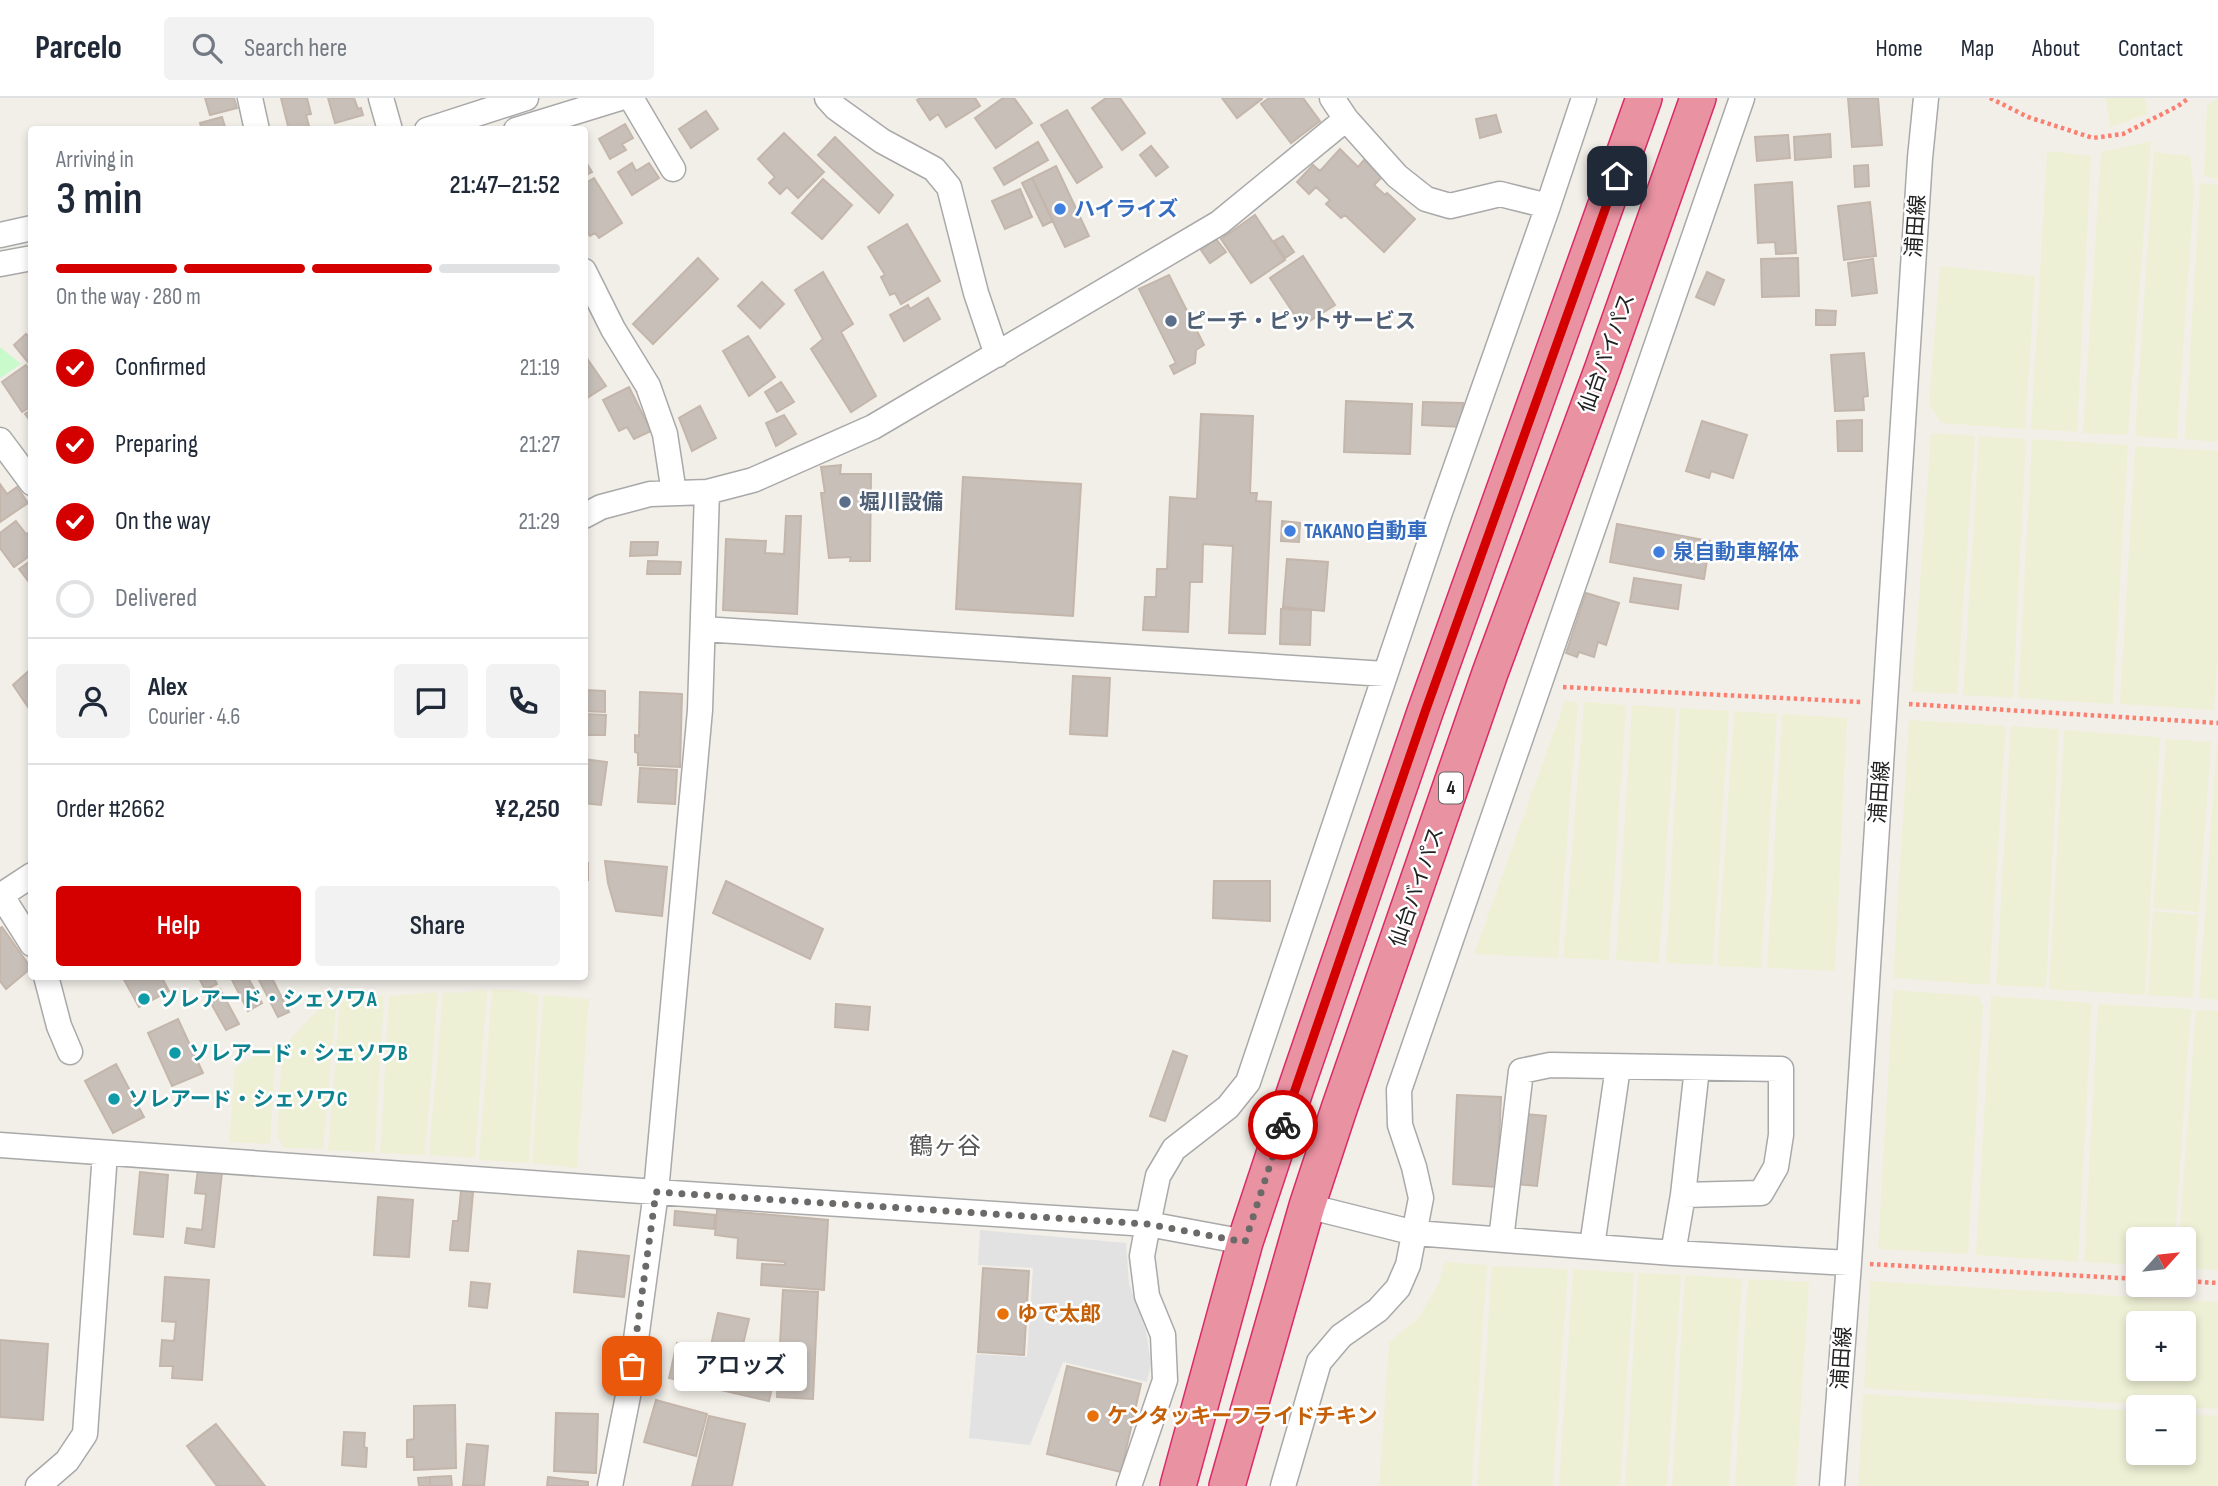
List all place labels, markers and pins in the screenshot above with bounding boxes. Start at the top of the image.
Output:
pin [1587,146,1647,206]
place label: ハイライズ [1074,197,1178,222]
marker: ハイライズ [1052,201,1068,217]
place label: ピーチ・ピットサービス [1185,309,1416,334]
marker: ピーチ・ピットサービス [1163,313,1179,329]
place label: 堀川設備 [859,490,943,515]
marker: 堀川設備 [837,494,853,510]
place label: TAKANO自動車 [1304,519,1428,544]
marker: TAKANO自動車 [1282,523,1298,539]
place label: 泉自動車解体 [1673,540,1799,565]
marker: 泉自動車解体 [1651,544,1667,560]
place label: ソレアード・シェソワA [158,987,378,1012]
marker: ソレアード・シェソワA [136,991,152,1007]
place label: ソレアード・シェソワB [189,1041,408,1066]
marker: ソレアード・シェソワB [167,1045,183,1061]
place label: ソレアード・シェソワC [128,1087,348,1112]
marker: ソレアード・シェソワC [106,1091,122,1107]
place label: ゆで太郎 [1017,1302,1101,1327]
marker: ゆで太郎 [995,1306,1011,1322]
pin [602,1336,662,1396]
callout: アロッズ [674,1342,807,1390]
place label: ケンタッキーフライドチキン [1107,1404,1377,1429]
marker: ケンタッキーフライドチキン [1085,1408,1101,1424]

